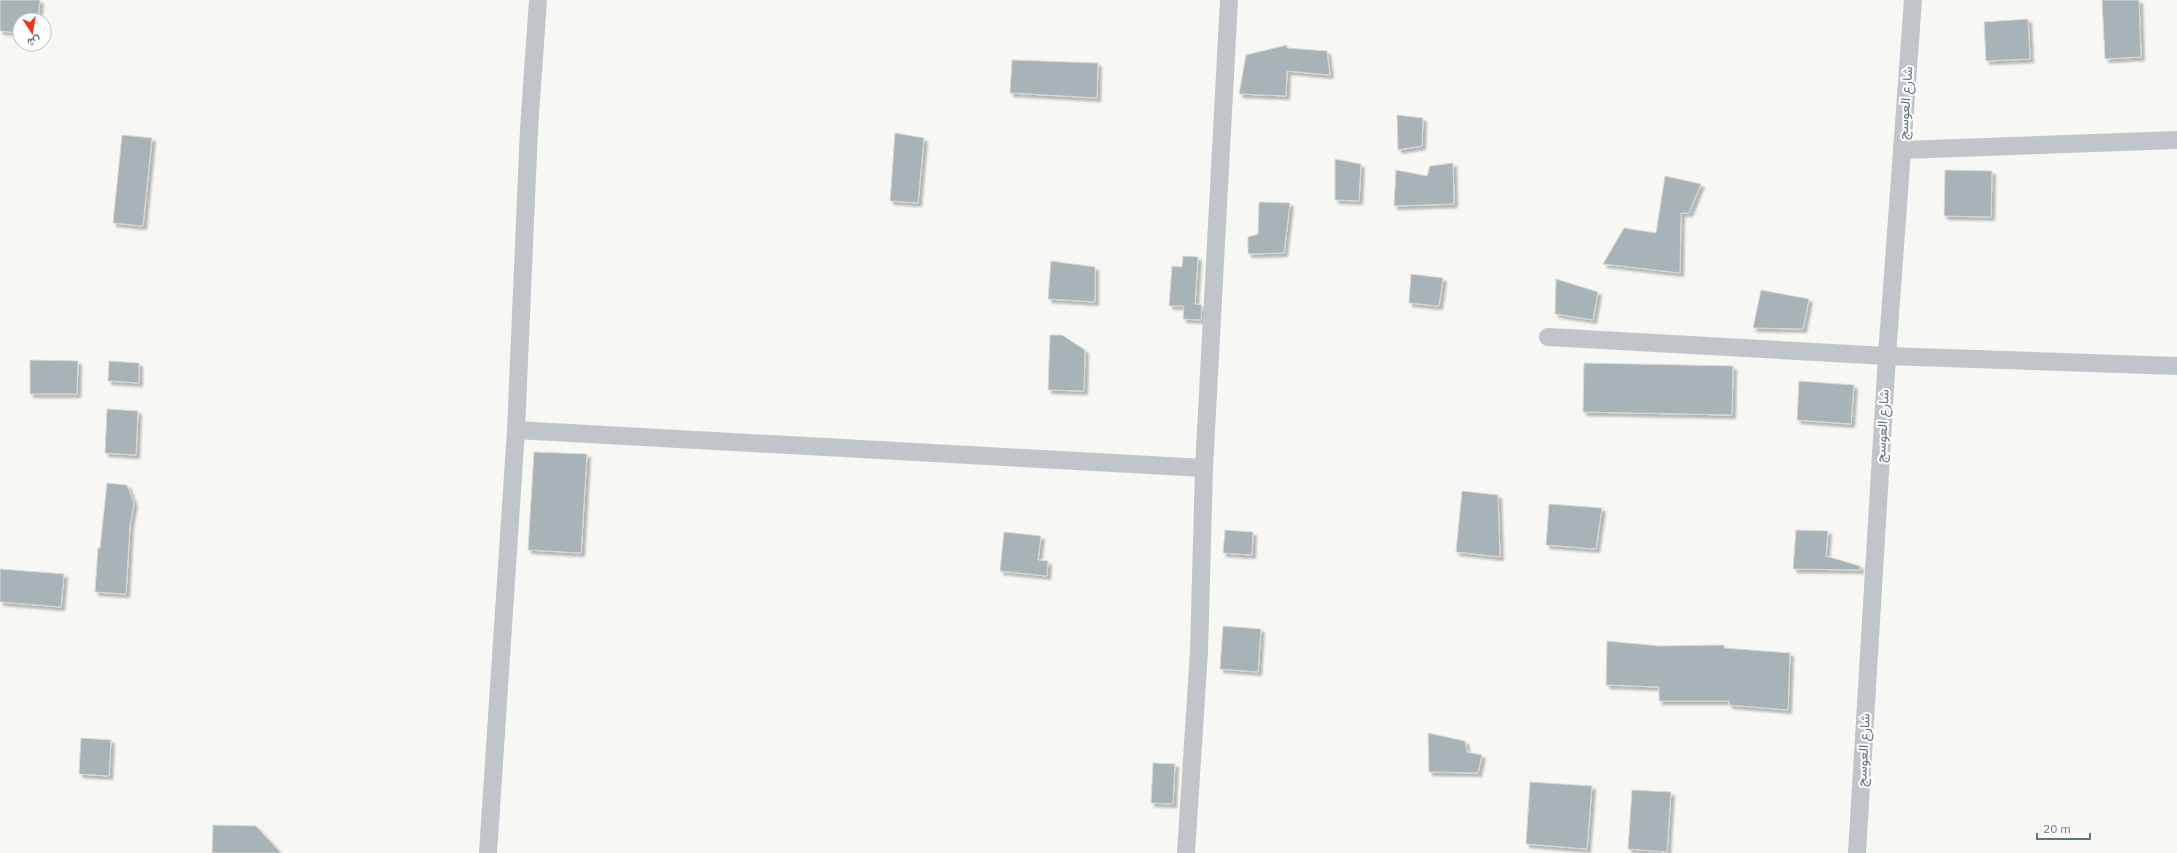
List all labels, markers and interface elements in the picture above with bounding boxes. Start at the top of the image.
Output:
north arrow [12,12,52,52]
text: ش [26,34,42,50]
street label: شارع العوسج [1893,66,1919,141]
street label: شارع العوسج [1871,389,1895,463]
street label: شارع العوسج [1852,713,1876,787]
scale bar [2037,815,2090,841]
text: 20 m [2043,821,2071,836]

